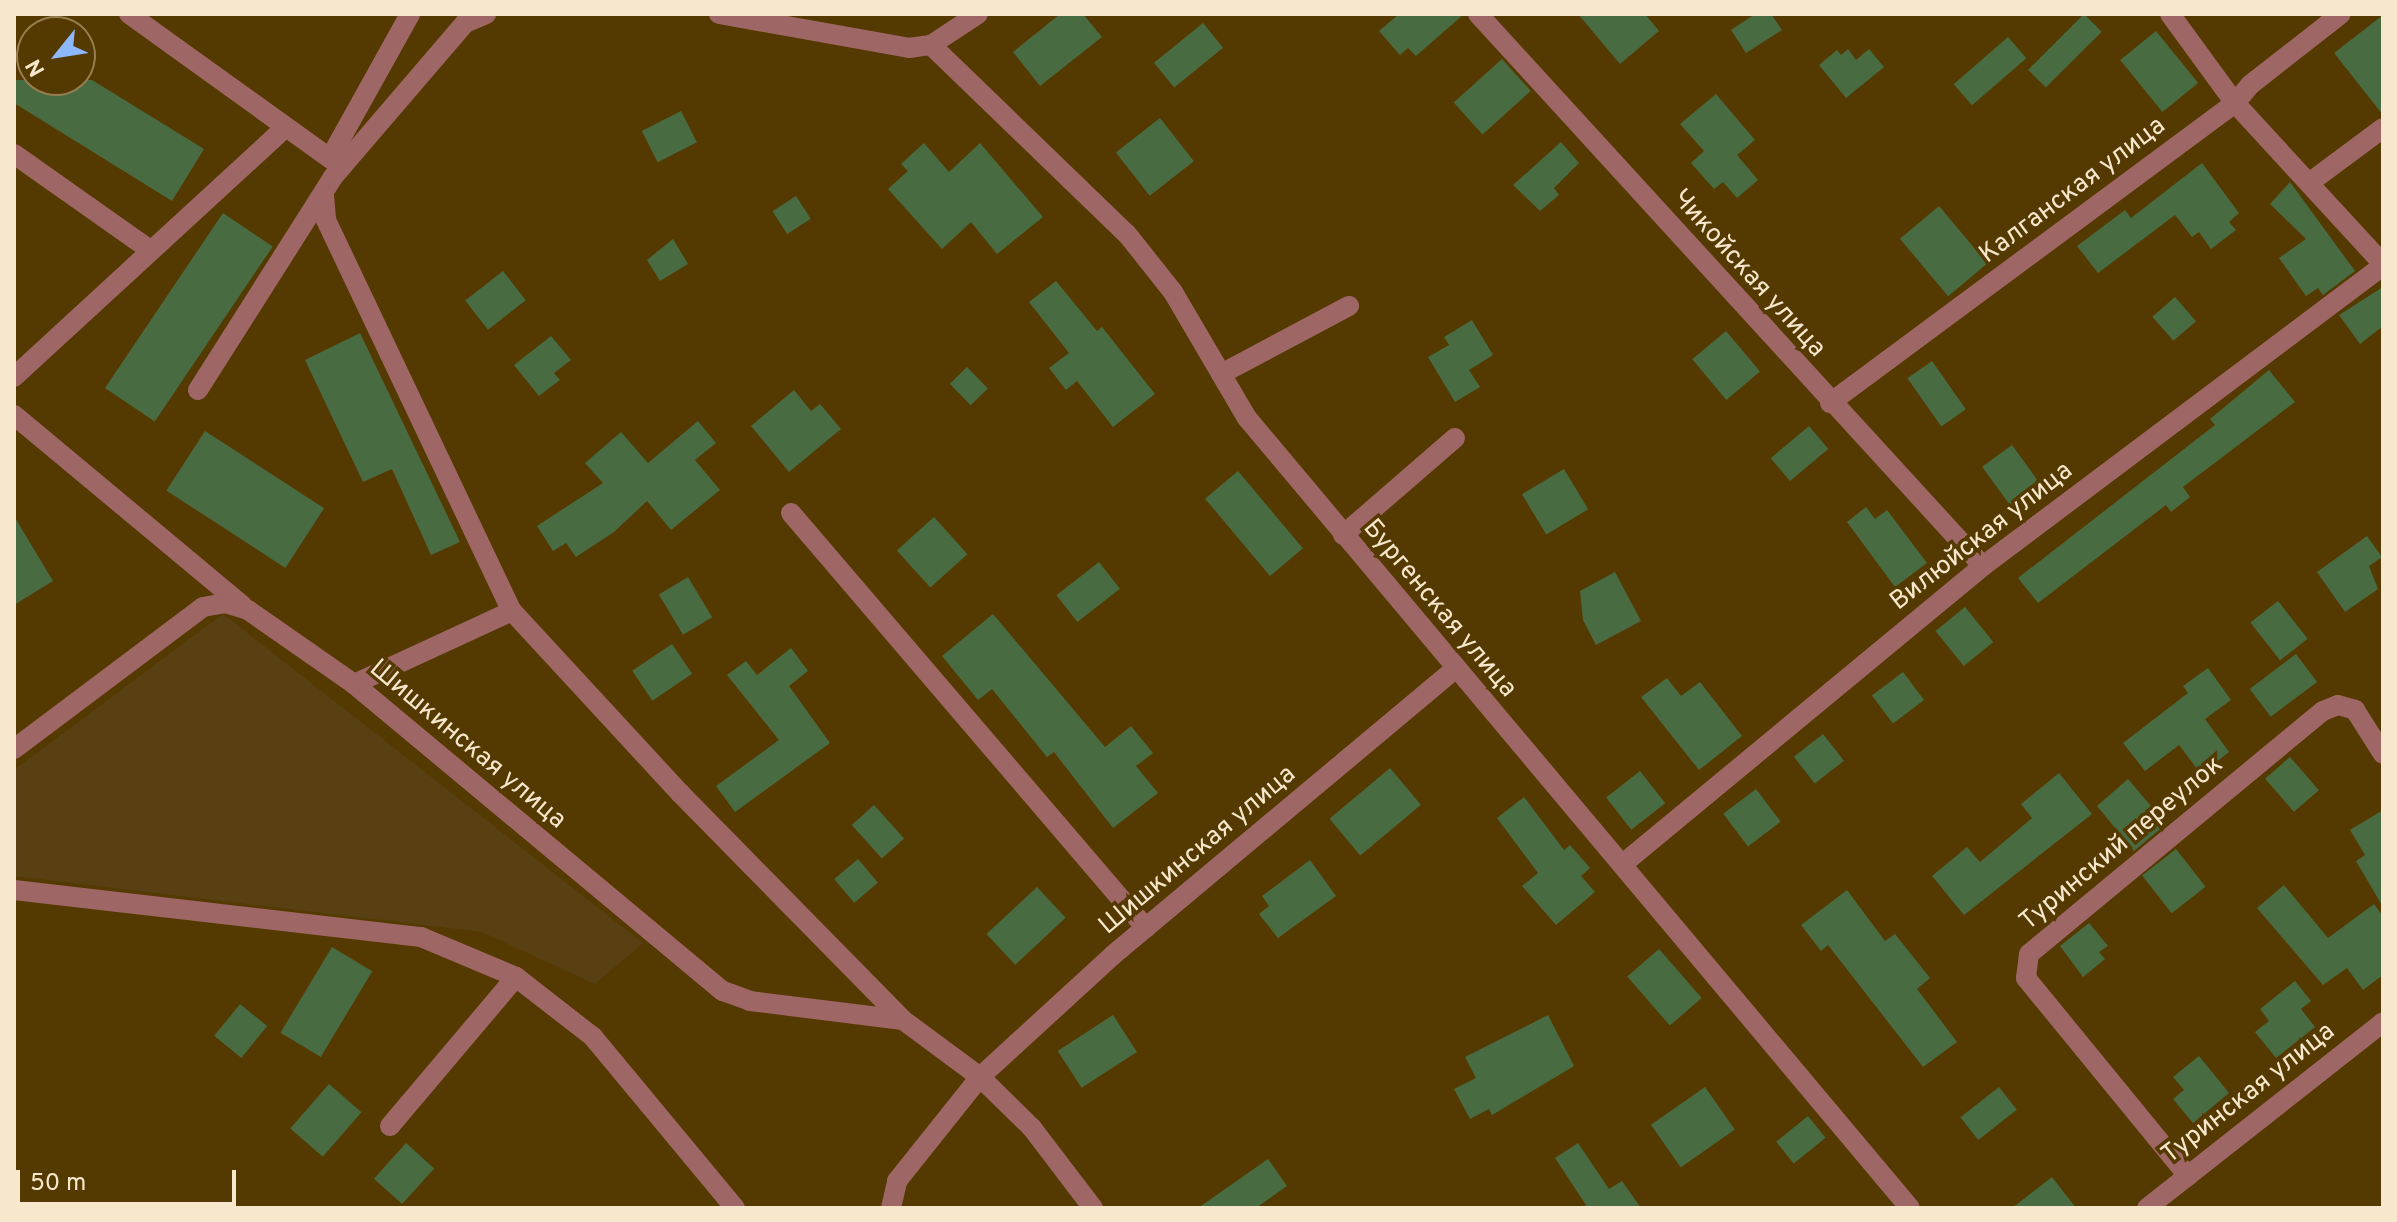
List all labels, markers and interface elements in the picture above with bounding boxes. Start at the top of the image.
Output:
north arrow [16,16,96,96]
text: N [21,54,52,81]
street label: Калганская улица [1974,111,2172,271]
street label: Чикойская улица [1664,184,1832,364]
street label: Вилюйская улица [1885,456,2079,618]
street label: Бургенская улица [1355,514,1523,704]
street label: Шишкинская улица [362,654,572,836]
street label: Туринский переулок [2014,750,2230,938]
street label: Шишкинская улица [1093,760,1303,942]
street label: Туринская улица [2156,1017,2342,1171]
scale bar [20,1154,240,1204]
text: 50 m [30,1169,86,1199]

